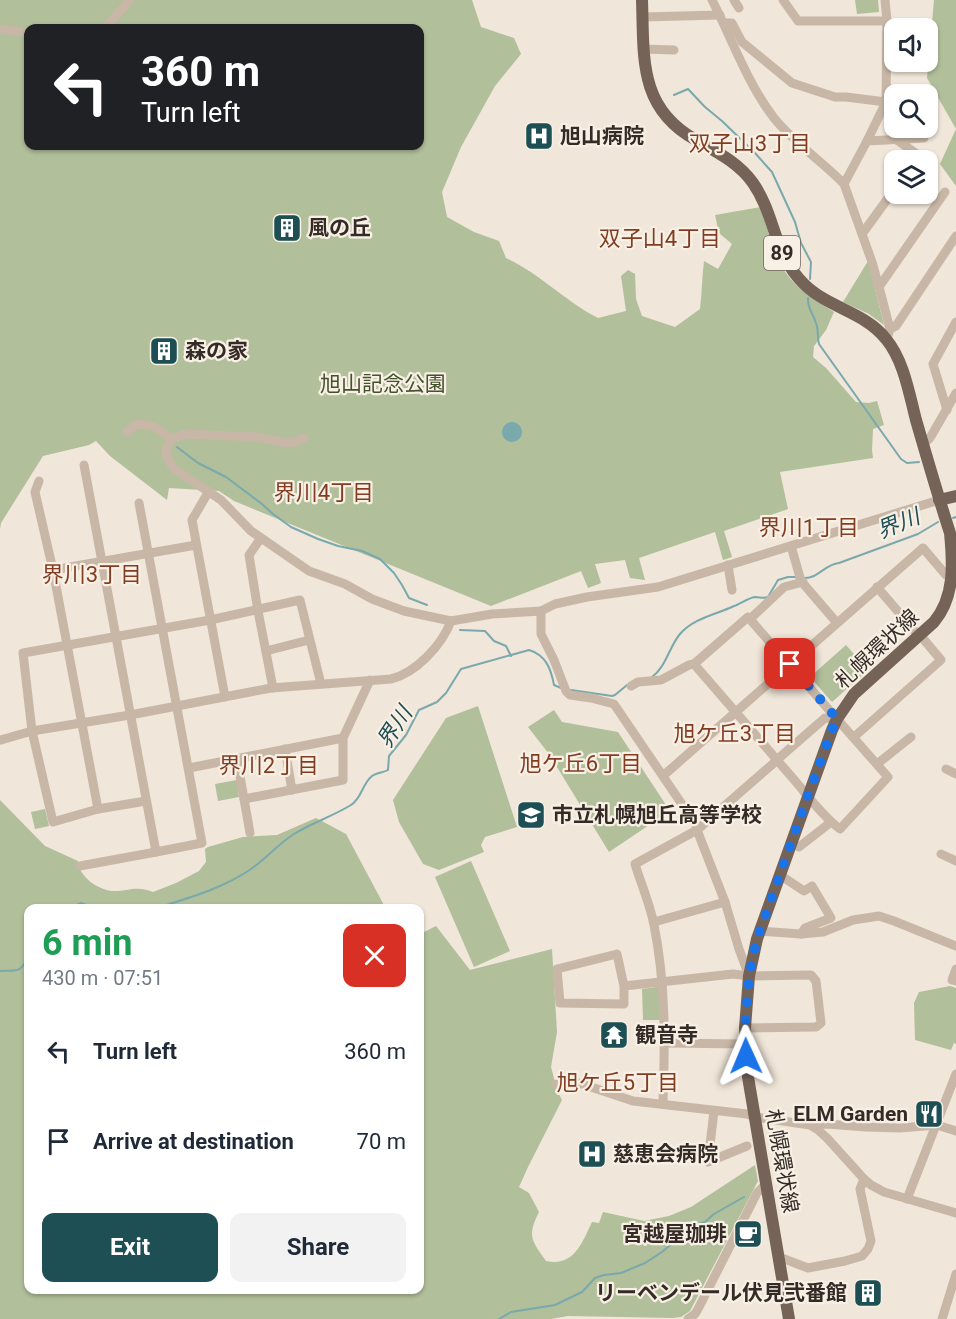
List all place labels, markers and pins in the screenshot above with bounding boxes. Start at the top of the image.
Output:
hospital icon: 旭山病院 [523,120,555,152]
place label: 旭山病院 [560,124,644,148]
building icon: 風の丘 [271,212,303,244]
place label: 風の丘 [308,216,371,240]
building icon: 森の家 [148,335,180,367]
place label: 森の家 [185,339,248,363]
pin [764,638,815,689]
school or university icon: 市立札幌旭丘高等学校 [515,799,547,831]
place label: 市立札幌旭丘高等学校 [552,803,762,827]
temple icon: 観音寺 [598,1019,630,1051]
place label: 観音寺 [635,1023,698,1047]
restaurant icon: ELM Garden [913,1098,945,1130]
place label: ELM Garden [793,1102,908,1126]
hospital icon: 慈恵会病院 [576,1138,608,1170]
place label: 慈恵会病院 [613,1142,718,1166]
cafe icon: 宮越屋珈琲 [732,1218,764,1250]
place label: 宮越屋珈琲 [622,1222,727,1246]
building icon: リーベンデール伏見弐番館 [852,1277,884,1309]
place label: リーベンデール伏見弐番館 [595,1281,847,1305]

